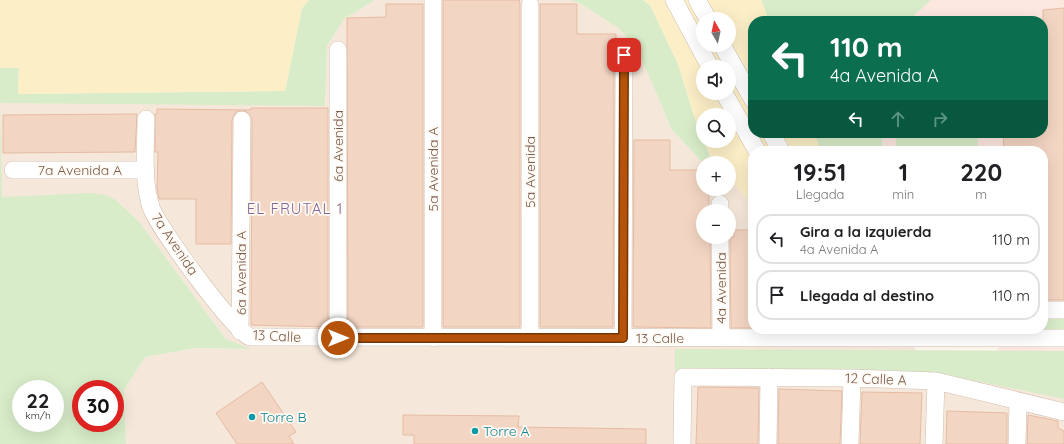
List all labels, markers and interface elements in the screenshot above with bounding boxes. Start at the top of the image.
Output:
north arrow [696,12,736,52]
map controls [696,12,736,244]
text: 110 m [830,29,903,64]
icon: left [764,32,816,84]
pin [607,38,641,72]
icon: arrive [613,44,635,66]
button: sound [696,60,736,100]
text: 4a Avenida A [830,64,939,87]
button: search [696,108,736,148]
icon: left [845,108,867,130]
icon: ahead [887,108,909,130]
icon: right [929,108,951,130]
street label: 6a Avenida [329,110,347,182]
street label: 5a Avenida A [424,127,442,211]
street label: 5a Avenida [521,136,539,208]
button: + [696,156,736,196]
text: 19:51 [794,157,846,187]
text: 1 [899,157,908,187]
text: 220 [960,157,1002,187]
street label: 7a Avenida A [38,161,122,179]
text: Llegada [796,186,844,202]
text: min [892,186,914,202]
text: m [975,186,987,202]
district label: EL FRUTAL 1 [247,199,343,218]
button: − [696,204,736,244]
street label: 7a Avenida [148,209,202,279]
text: Gira a la izquierda [800,222,932,241]
icon: left [766,228,788,250]
text: 110 m [992,230,1030,249]
street label: 6a Avenida A [232,231,250,315]
text: 4a Avenida A [800,241,879,257]
street label: 4a Avenida [712,252,730,324]
icon: arrive [766,284,788,306]
text: Llegada al destino [800,286,934,305]
text: 110 m [992,286,1030,305]
position arrow [317,317,359,359]
street label: 13 Calle [252,326,302,346]
street label: 13 Calle [636,329,684,347]
street label: 12 Calle A [845,369,907,389]
speed limit sign: 30 [72,380,124,432]
text: 22 [27,388,49,413]
place label: Torre B [260,408,307,426]
text: km/h [25,409,51,422]
marker: Torre B [247,412,257,422]
place label: Torre A [483,422,530,440]
marker: Torre A [470,426,480,436]

